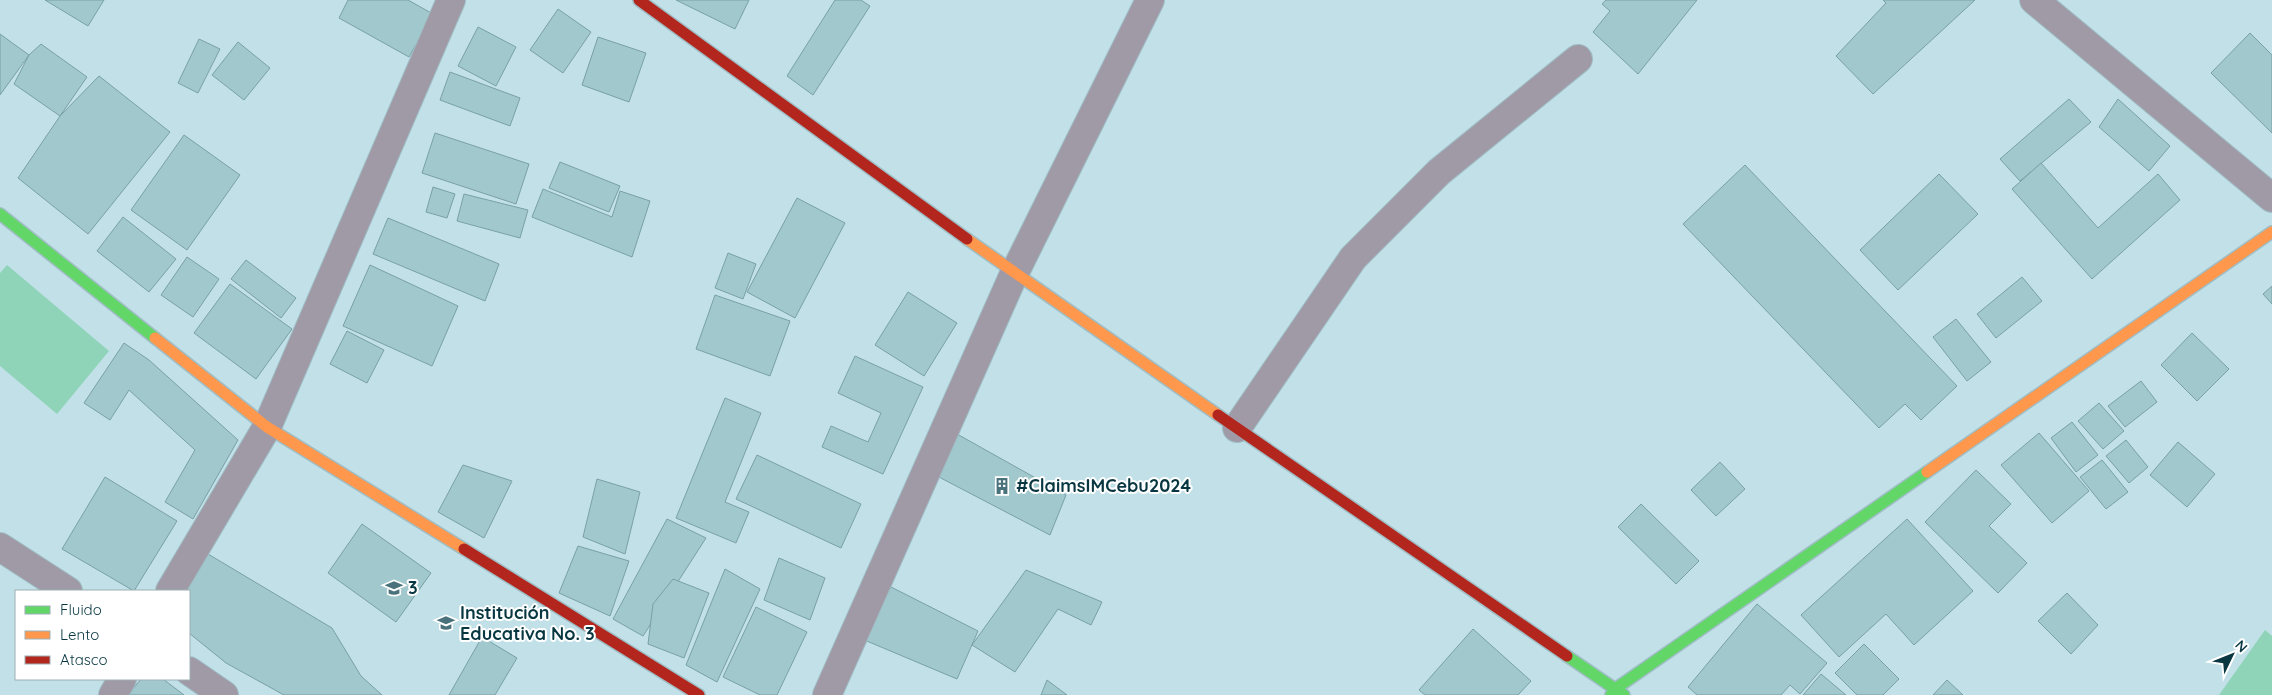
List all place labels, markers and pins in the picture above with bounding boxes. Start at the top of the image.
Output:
place label: #ClaimsIMCebu2024 [1016,474,1191,497]
building icon: #ClaimsIMCebu2024 [992,476,1012,496]
place label: 3 [408,576,418,599]
school or university icon: 3 [384,578,404,598]
place label: Institución Educativa No. 3 [460,601,595,645]
school or university icon: Institución Educativa No. 3 [436,613,456,633]

